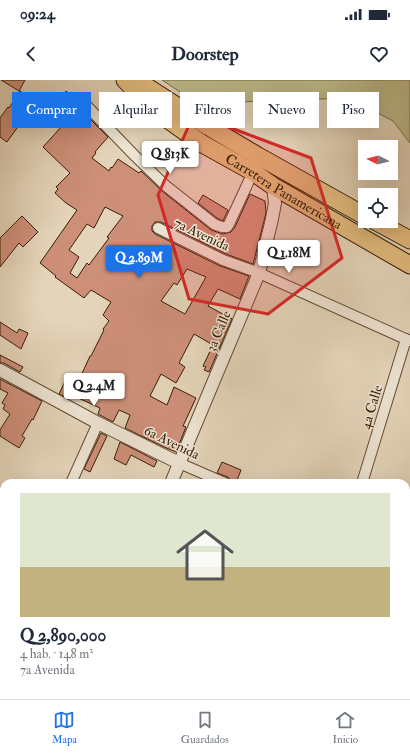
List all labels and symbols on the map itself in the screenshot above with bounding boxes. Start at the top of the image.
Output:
north arrow [358,140,398,180]
pin: Q 813K [137,141,203,175]
street label: Carretera Panamericana [222,150,345,233]
street label: 7a Avenida [171,214,232,255]
pin: Q 1.18M [252,240,326,274]
pin: Q 2.89M [102,245,176,279]
street label: 3a Calle [202,308,235,354]
pin: Q 2.4M [61,373,127,407]
street label: 4a Calle [357,383,386,431]
street label: 6a Avenida [141,422,203,463]

